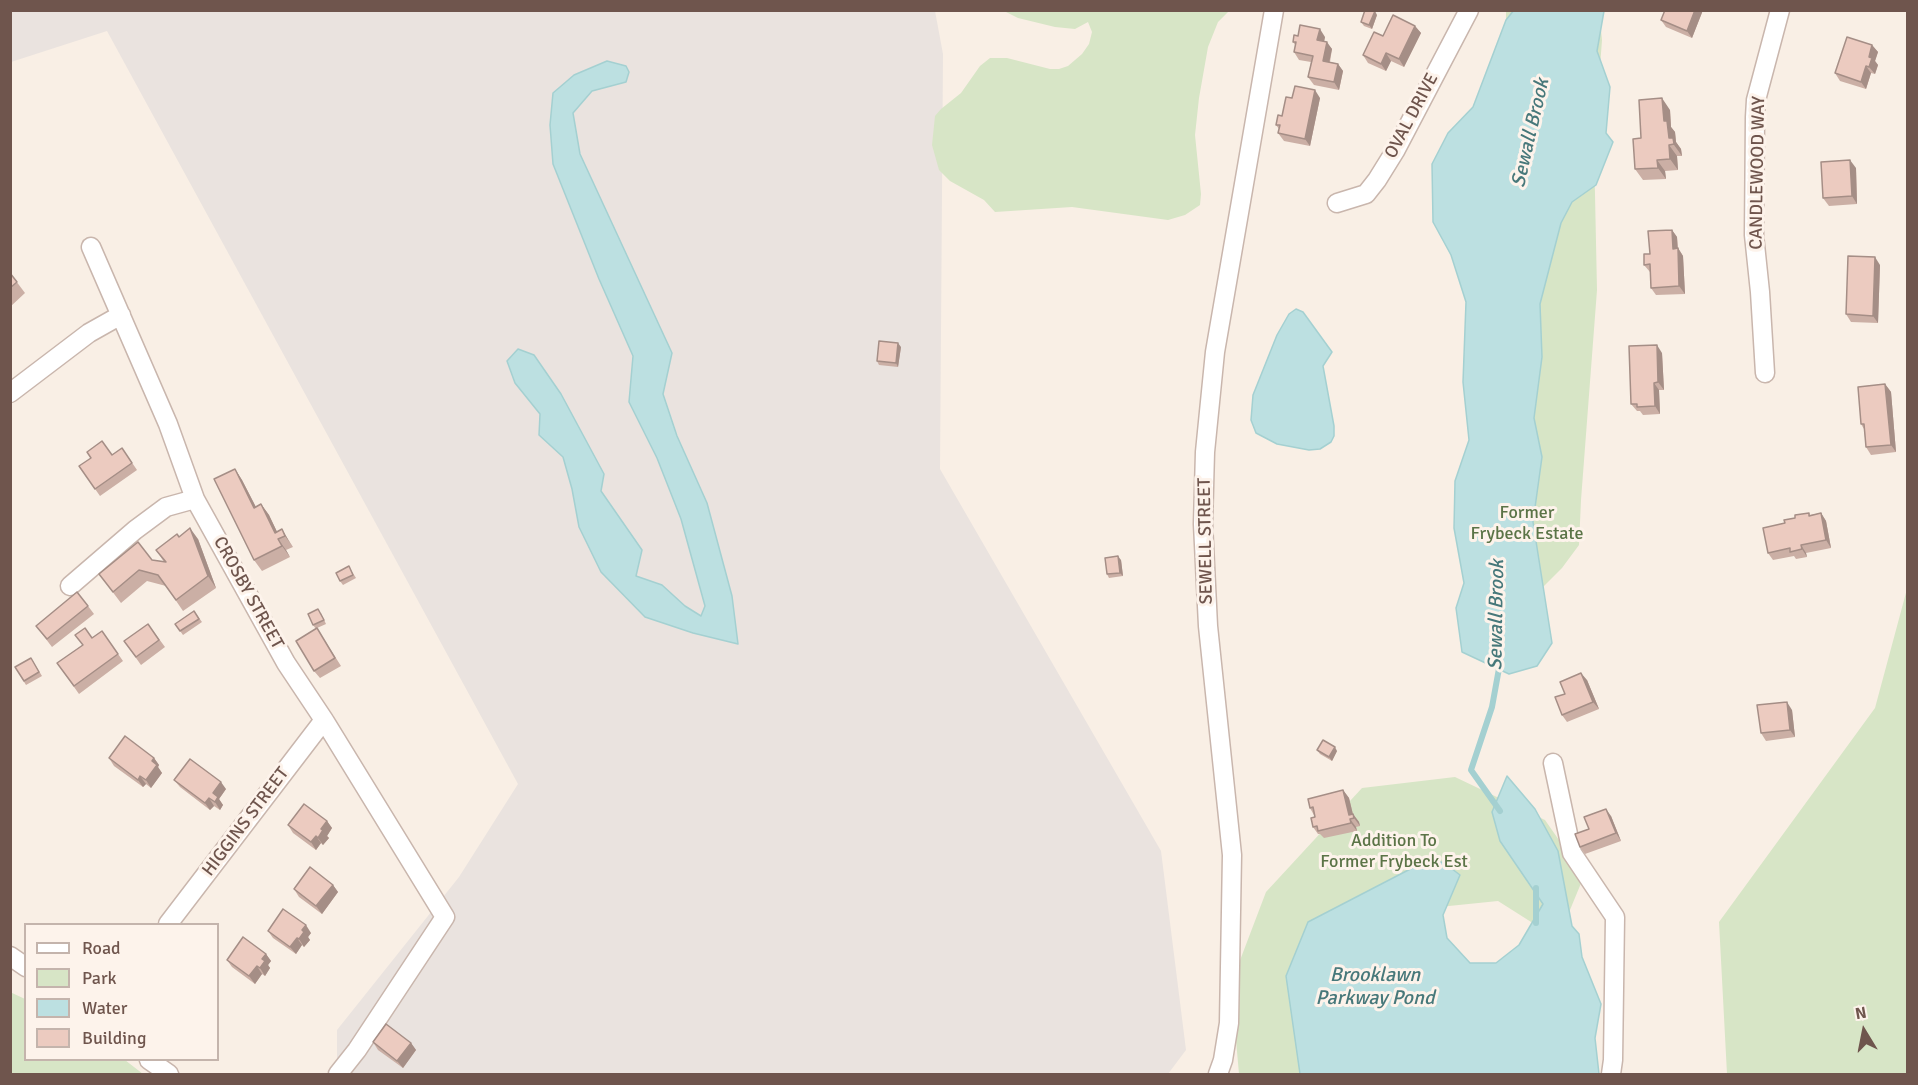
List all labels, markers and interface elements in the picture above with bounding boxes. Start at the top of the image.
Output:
street label: OVAL DRIVE [1381,70,1443,162]
water label: Sewall Brook [1507,76,1555,190]
street label: CANDLEWOOD WAY [1746,96,1770,250]
street label: SEWELL STREET [1194,478,1218,604]
park label: Former Frybeck Estate [1471,502,1583,544]
street label: CROSBY STREET [208,533,288,653]
water label: Sewall Brook [1484,559,1510,671]
street label: HIGGINS STREET [198,763,294,881]
park label: Addition To Former Frybeck Est [1320,830,1468,872]
legend [24,923,219,1061]
text: Road [82,937,121,959]
water label: Brooklawn Parkway Pond [1315,964,1435,1011]
text: Park [82,967,117,989]
text: Water [82,997,127,1019]
north arrow [1834,1001,1894,1061]
text: N [1854,1002,1868,1024]
text: Building [82,1027,146,1049]

